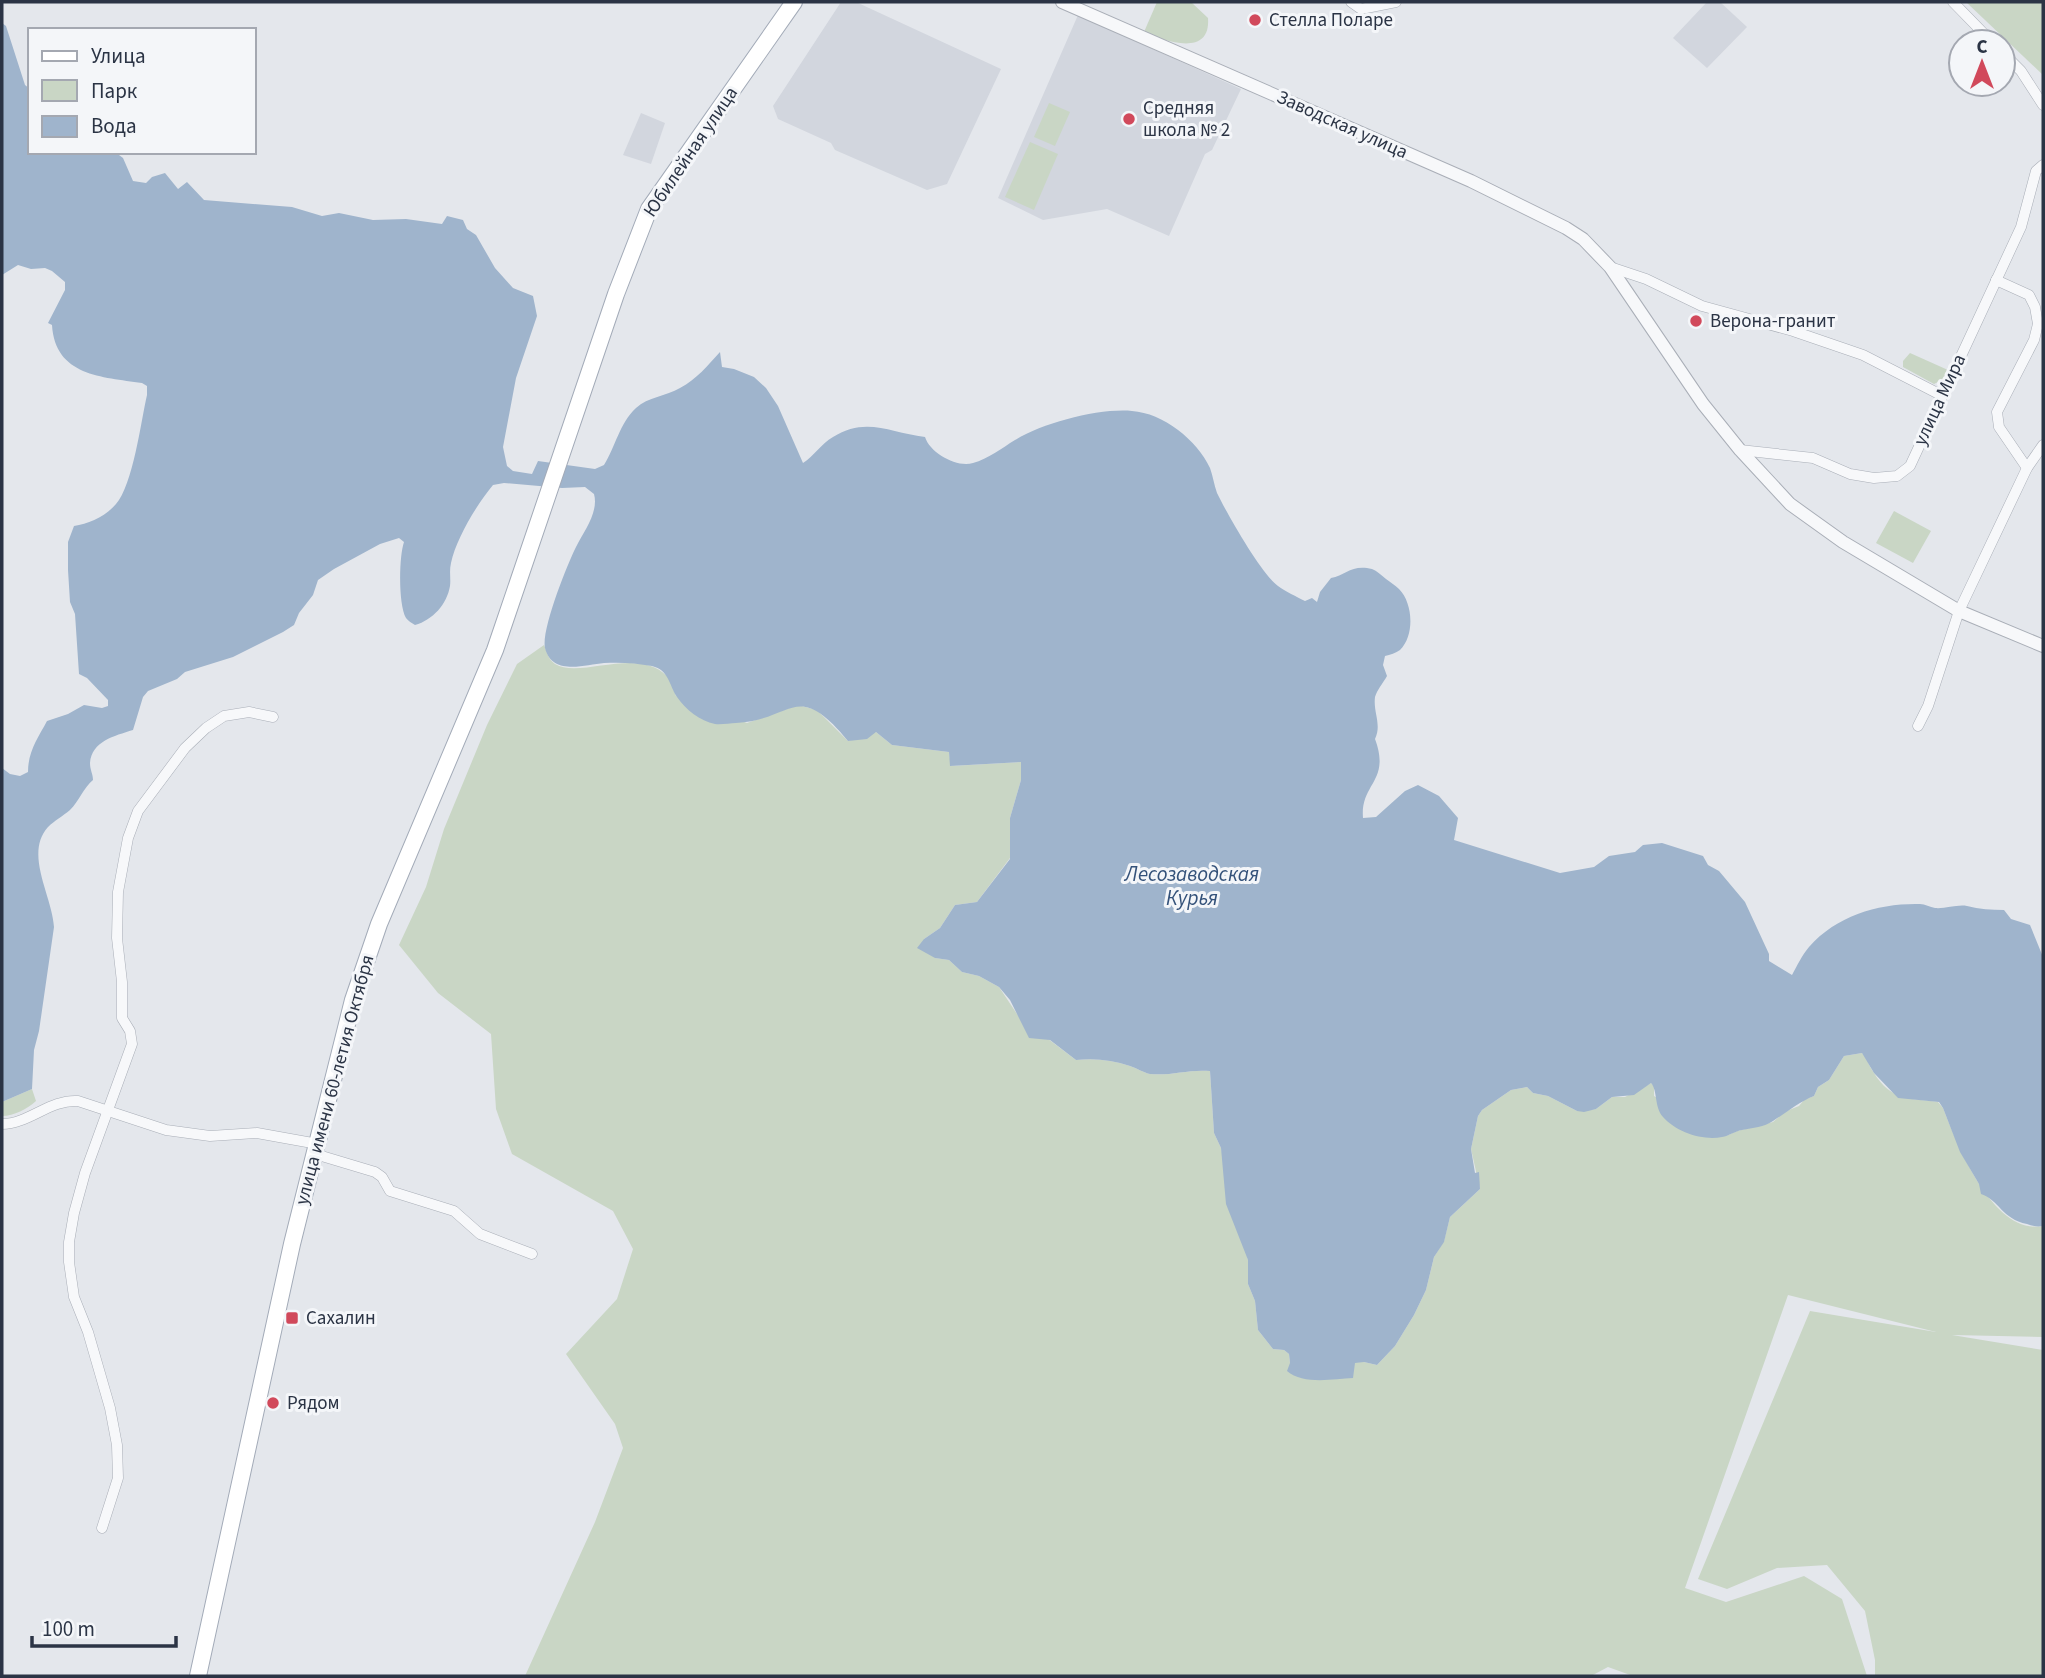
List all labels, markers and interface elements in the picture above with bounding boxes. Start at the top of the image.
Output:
place label: Стелла Поларе [1269,7,1393,34]
marker: Стелла Поларе [1247,12,1263,28]
legend [28,28,256,154]
north arrow [1947,28,2017,98]
text: С [1976,34,1988,61]
text: Улица [91,41,146,71]
text: Парк [91,76,138,106]
street label: Юбилейная улица [637,81,745,223]
street label: Заводская улица [1272,84,1412,166]
place label: Средняя школа № 2 [1143,95,1230,144]
text: Вода [91,111,137,141]
marker: Средняя школа № 2 [1121,111,1137,127]
place label: Верона-гранит [1710,308,1836,335]
marker: Верона-гранит [1688,313,1704,329]
street label: улица Мира [1907,350,1973,450]
water label: Лесозаводская Курья [1124,859,1259,913]
street label: улица имени 60-летия Октября [289,952,381,1208]
place label: Сахалин [306,1305,376,1332]
marker: Сахалин [284,1310,300,1326]
place label: Рядом [287,1390,340,1417]
marker: Рядом [265,1395,281,1411]
scale bar [32,1604,175,1648]
text: 100 m [42,1614,95,1644]

